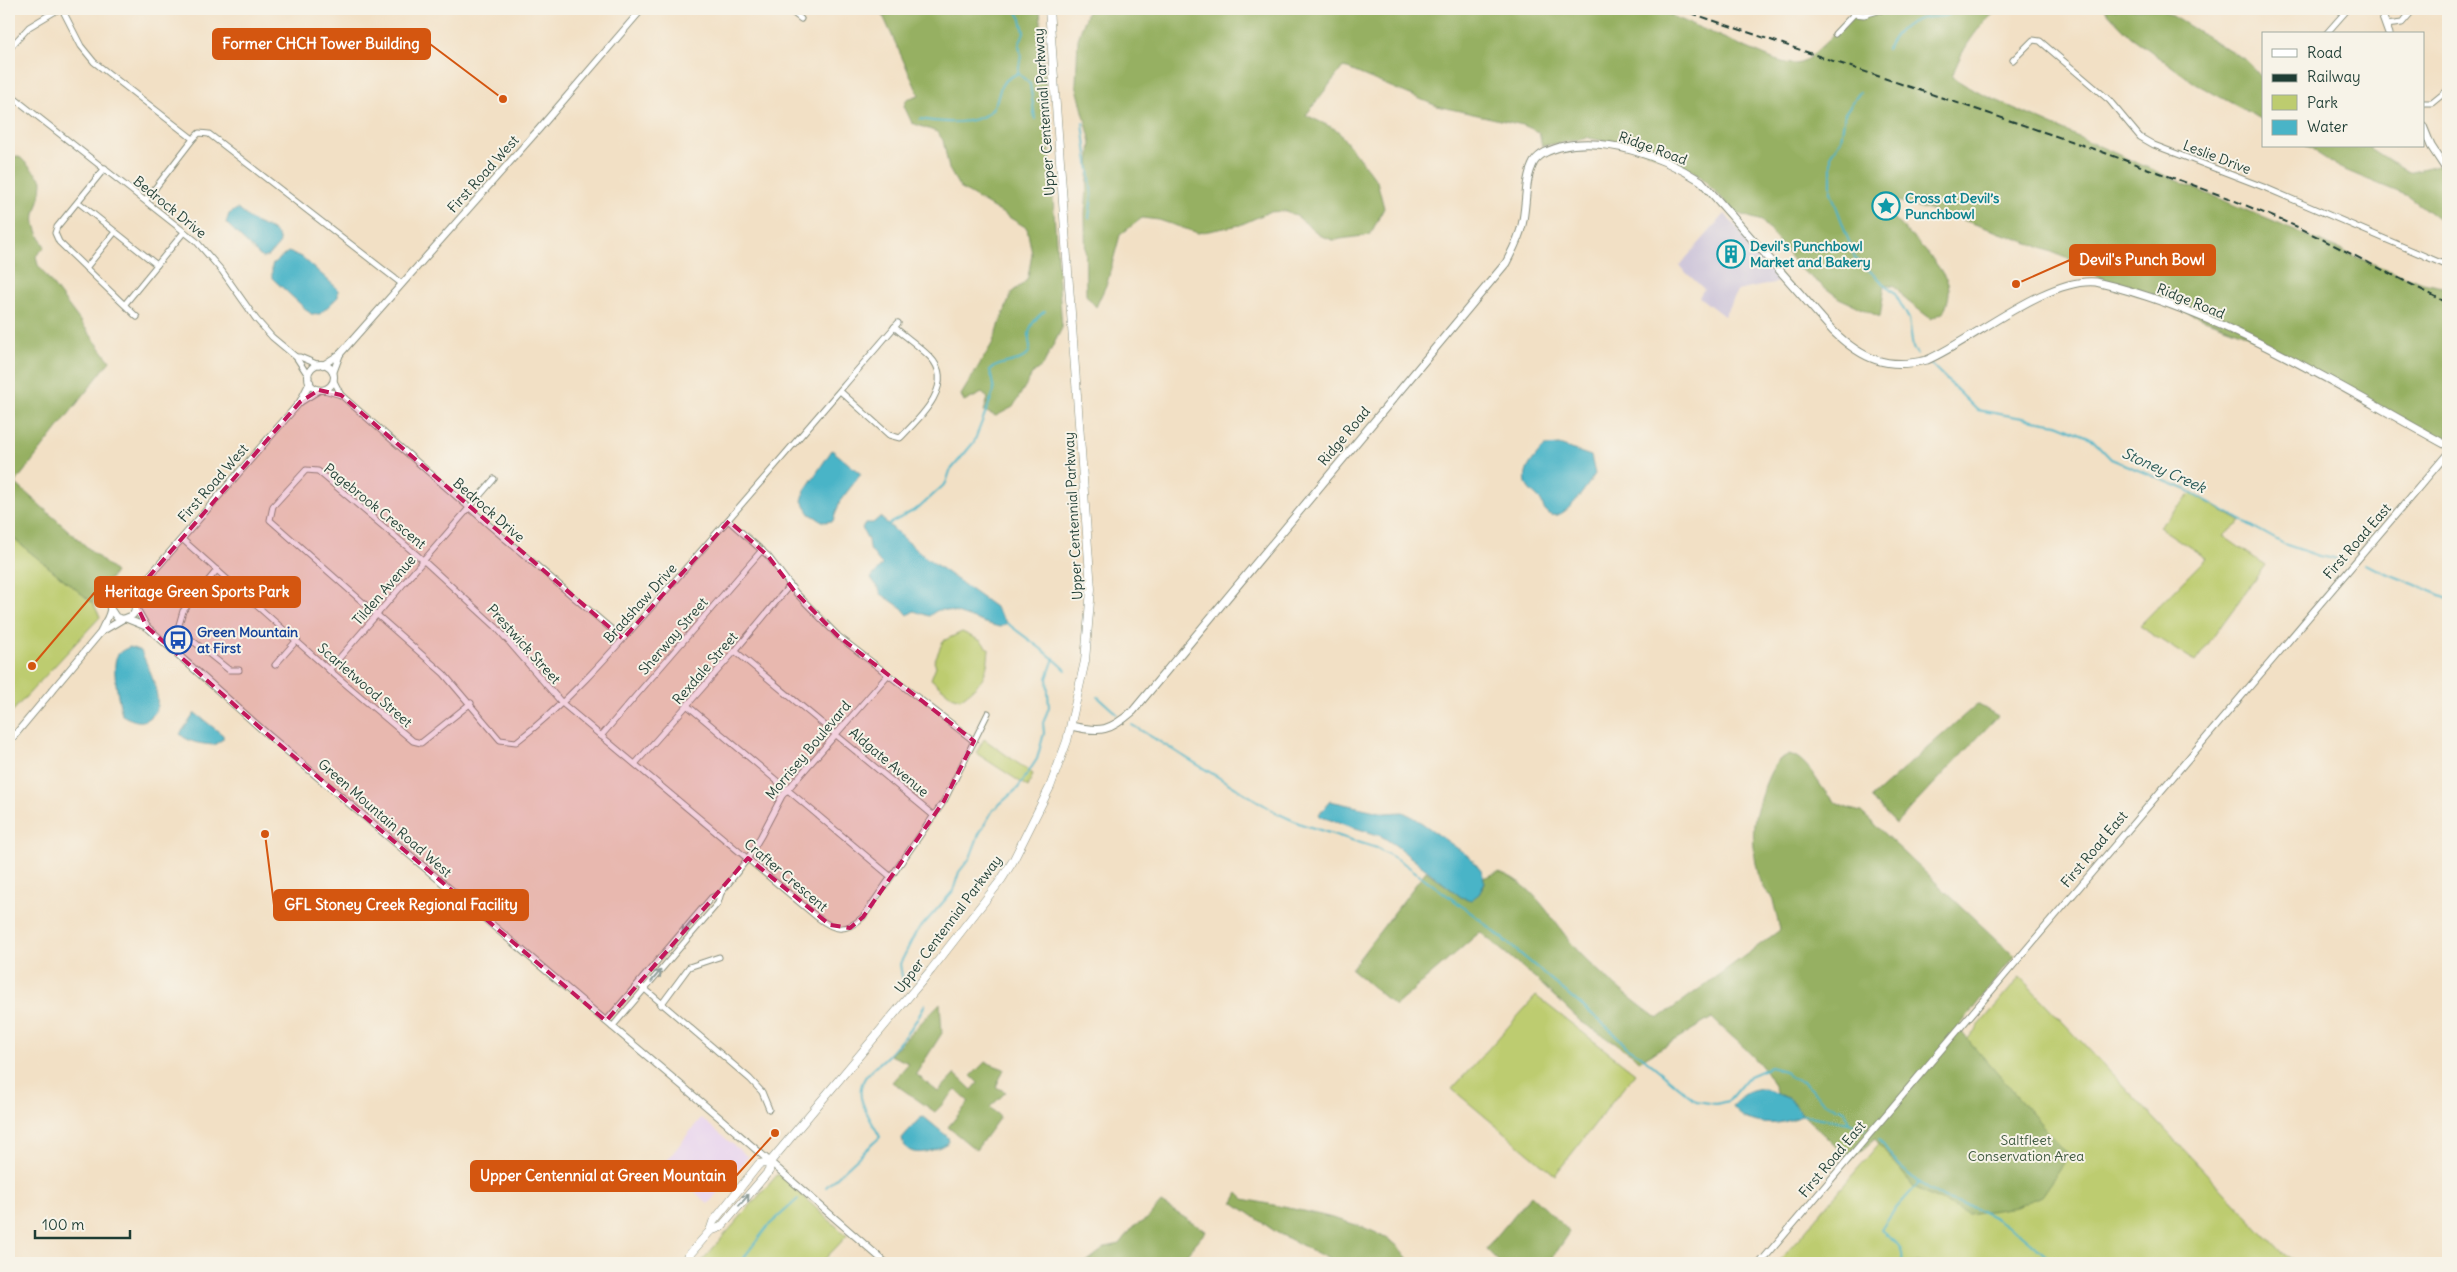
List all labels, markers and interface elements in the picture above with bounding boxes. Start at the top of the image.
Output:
street label: Upper Centennial Parkway [1029,28,1059,196]
callout: Former CHCH Tower Building [213,29,430,59]
legend [2262,32,2424,148]
text: Former CHCH Tower Building [222,34,420,54]
text: Road [2307,43,2342,62]
text: Railway [2307,67,2361,86]
text: Park [2307,93,2338,112]
text: Water [2307,117,2348,136]
street label: Ridge Road [1616,127,1690,169]
street label: First Road West [443,131,523,217]
street label: Leslie Drive [2180,136,2254,178]
street label: Bedrock Drive [130,172,210,242]
place label: Cross at Devil’s Punchbowl [1905,189,2000,223]
place icon: Cross at Devil’s Punchbowl [1871,191,1901,221]
place label: Devil's Punchbowl Market and Bakery [1750,237,1871,271]
building icon: Devil's Punchbowl Market and Bakery [1716,239,1746,269]
callout: Devil's Punch Bowl [2070,245,2215,275]
text: Devil's Punch Bowl [2079,250,2205,269]
street label: Ridge Road [2154,279,2228,323]
street label: Ridge Road [1314,403,1374,469]
street label: Upper Centennial Parkway [1060,432,1086,600]
street label: First Road West [174,440,252,526]
water label: Stoney Creek [2119,443,2210,497]
street label: Pagebrook Crescent [320,459,430,553]
street label: Bedrock Drive [449,474,529,546]
street label: First Road East [2319,499,2395,583]
street label: Tilden Avenue [348,551,420,629]
street label: Bradshaw Drive [600,560,680,646]
callout: Heritage Green Sports Park [95,577,300,607]
text: Heritage Green Sports Park [105,582,290,602]
street label: Sherway Street [634,593,712,678]
street label: Prestwick Street [483,600,565,688]
place label: Green Mountain at First [197,623,298,657]
bus stop icon: Green Mountain at First [163,625,193,655]
street label: Rexdale Street [669,628,742,708]
street label: Scarletwood Street [314,639,416,731]
street label: Morrisey Boulevard [761,697,855,803]
street label: Aldgate Avenue [845,723,933,801]
street label: Green Mountain Road West [314,755,456,881]
street label: First Road East [2057,807,2131,891]
street label: Crafter Crescent [740,835,832,915]
street label: Upper Centennial Parkway [890,851,1006,997]
callout: GFL Stoney Creek Regional Facility [274,890,528,920]
text: GFL Stoney Creek Regional Facility [284,895,518,915]
one-way arrow [681,920,692,933]
one-way arrow [650,970,661,983]
street label: First Road East [1795,1117,1869,1201]
park label: Saltfleet Conservation Area [1968,1131,2084,1165]
callout: Upper Centennial at Green Mountain [471,1161,736,1191]
text: Upper Centennial at Green Mountain [480,1166,726,1186]
one-way arrow [739,1194,750,1207]
scale bar [35,1207,130,1239]
text: 100 m [42,1215,84,1234]

